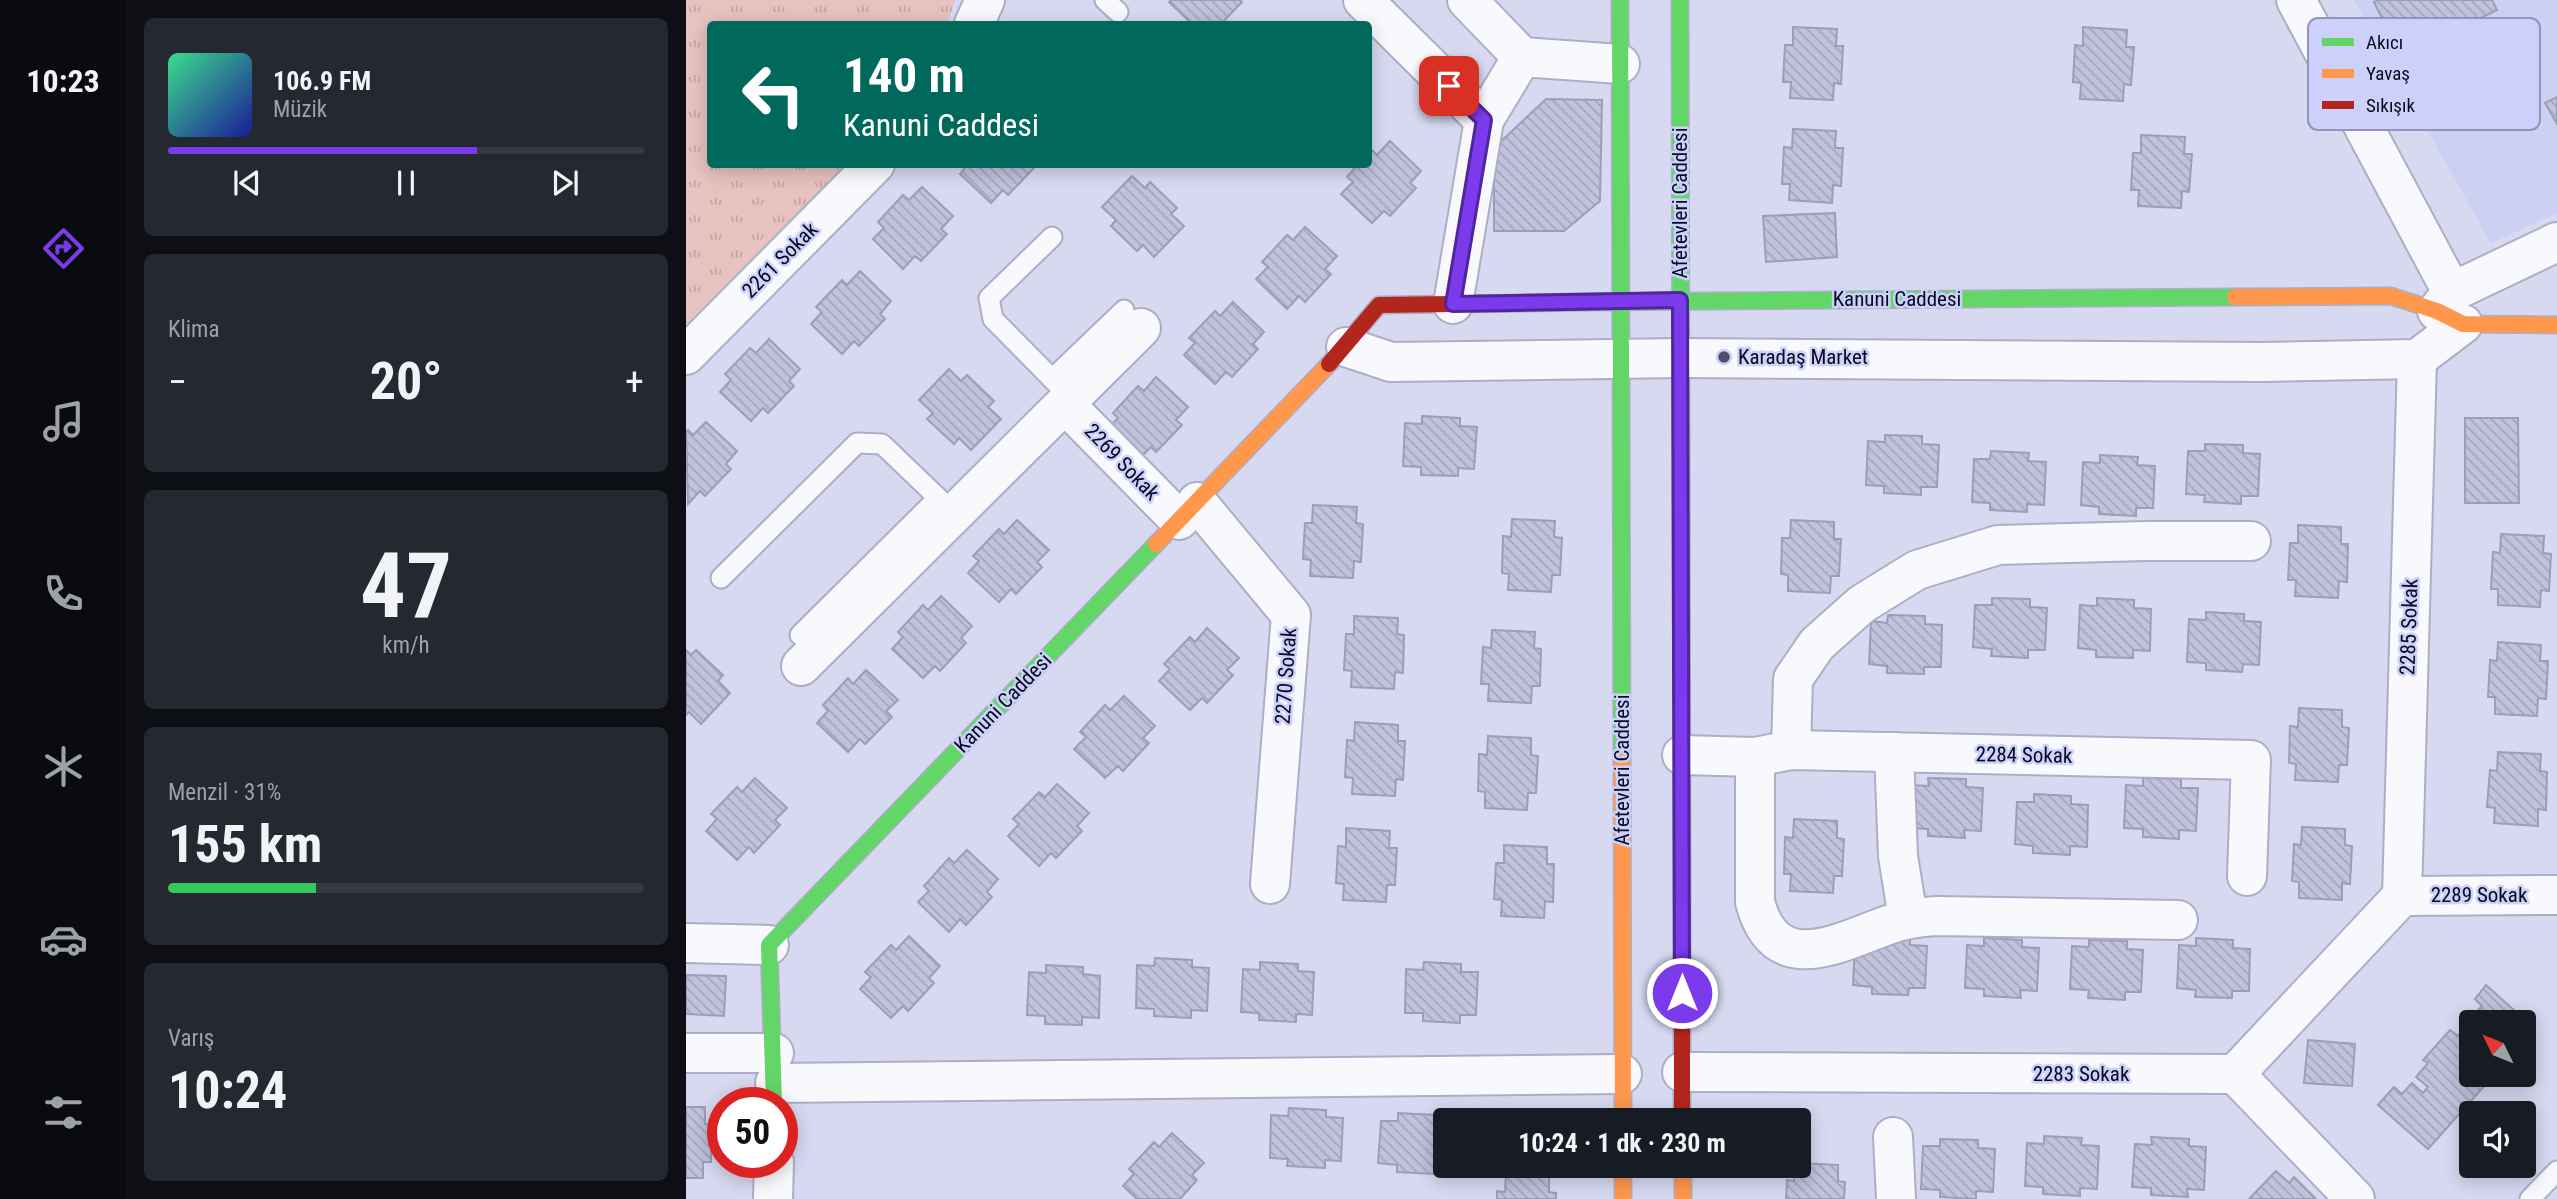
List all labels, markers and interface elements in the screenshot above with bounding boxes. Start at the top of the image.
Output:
legend [2308,18,2540,130]
text: Akıcı [2366,31,2403,54]
text: 140 m [843,47,965,104]
icon: left [728,49,819,140]
pin [1419,56,1479,116]
text: 10:23 [26,62,100,100]
text: Yavaş [2366,62,2410,85]
text: 106.9 FM [273,66,371,96]
icon: arrive [1430,67,1468,105]
text: Sıkışık [2366,94,2415,117]
text: Müzik [273,96,327,123]
text: Kanuni Caddesi [843,106,1039,144]
street label: Afetevleri Caddesi [1668,128,1692,279]
icon: previous [228,164,266,202]
icon: pause [387,164,425,202]
icon: next [546,164,584,202]
street label: 2261 Sokak [737,217,823,303]
icon: directions [39,224,88,273]
street label: Kanuni Caddesi [1833,287,1961,311]
text: Klima [168,316,219,343]
place label: Karadaş Market [1738,345,1868,369]
marker: Karadaş Market [1716,349,1732,365]
text: 20° [370,351,442,412]
text: − [168,360,187,404]
text: + [625,360,644,404]
icon: music [39,397,88,446]
street label: 2269 Sokak [1080,419,1165,505]
text: 47 [360,533,452,639]
icon: phone [39,569,88,618]
street label: 2285 Sokak [2395,578,2423,676]
street label: 2270 Sokak [1271,626,1301,725]
text: km/h [382,632,430,659]
street label: Kanuni Caddesi [950,648,1056,758]
street label: Afetevleri Caddesi [1610,695,1634,846]
icon: climate [39,742,88,791]
street label: 2284 Sokak [1975,742,2073,768]
text: Menzil · 31% [168,779,281,806]
text: 155 km [168,814,322,875]
street label: 2289 Sokak [2431,883,2528,907]
icon: car [39,915,88,964]
position arrow [1645,956,1719,1030]
north arrow [2459,1010,2536,1087]
map controls [2459,1010,2536,1178]
text: Varış [168,1025,214,1052]
text: 10:24 [168,1060,287,1121]
street label: 2283 Sokak [2033,1062,2130,1086]
speed limit sign: 50 [707,1087,798,1178]
icon: filters [39,1088,88,1137]
button: sound [2459,1101,2536,1178]
text: 10:24 · 1 dk · 230 m [1518,1128,1726,1158]

